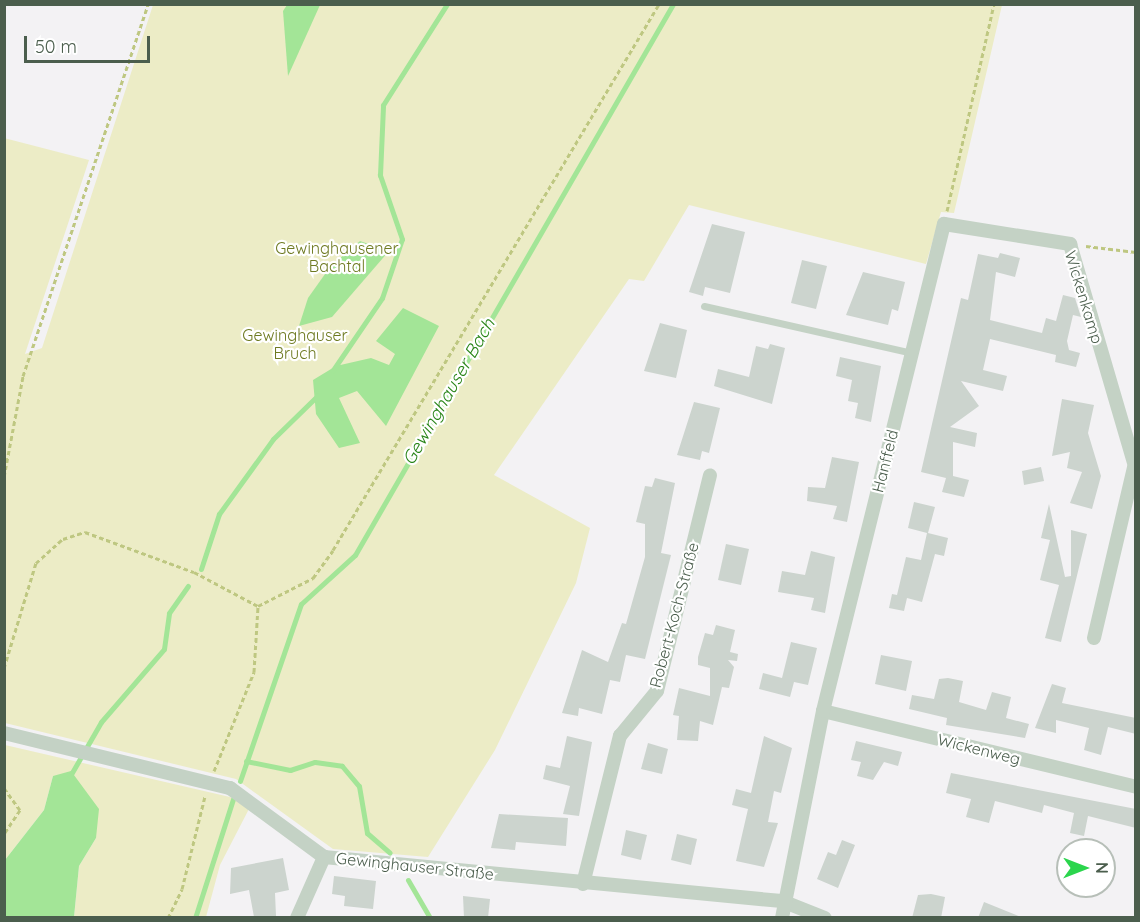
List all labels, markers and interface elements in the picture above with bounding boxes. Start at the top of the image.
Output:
scale bar [27,24,153,62]
text: 50 m [35,35,77,58]
park label: Gewinghausener Bachtal [275,238,399,276]
street label: Wickenkamp [1061,248,1107,346]
water label: Gewinghauser Bach [398,315,500,469]
park label: Gewinghauser Bruch [242,325,348,363]
street label: Hanffeld [868,428,902,494]
street label: Robert-Koch-Straße [645,540,703,690]
street label: Wickenweg [936,729,1022,769]
north arrow [1056,838,1116,898]
street label: Gewinghauser Straße [335,848,495,884]
text: N [1092,862,1112,874]

